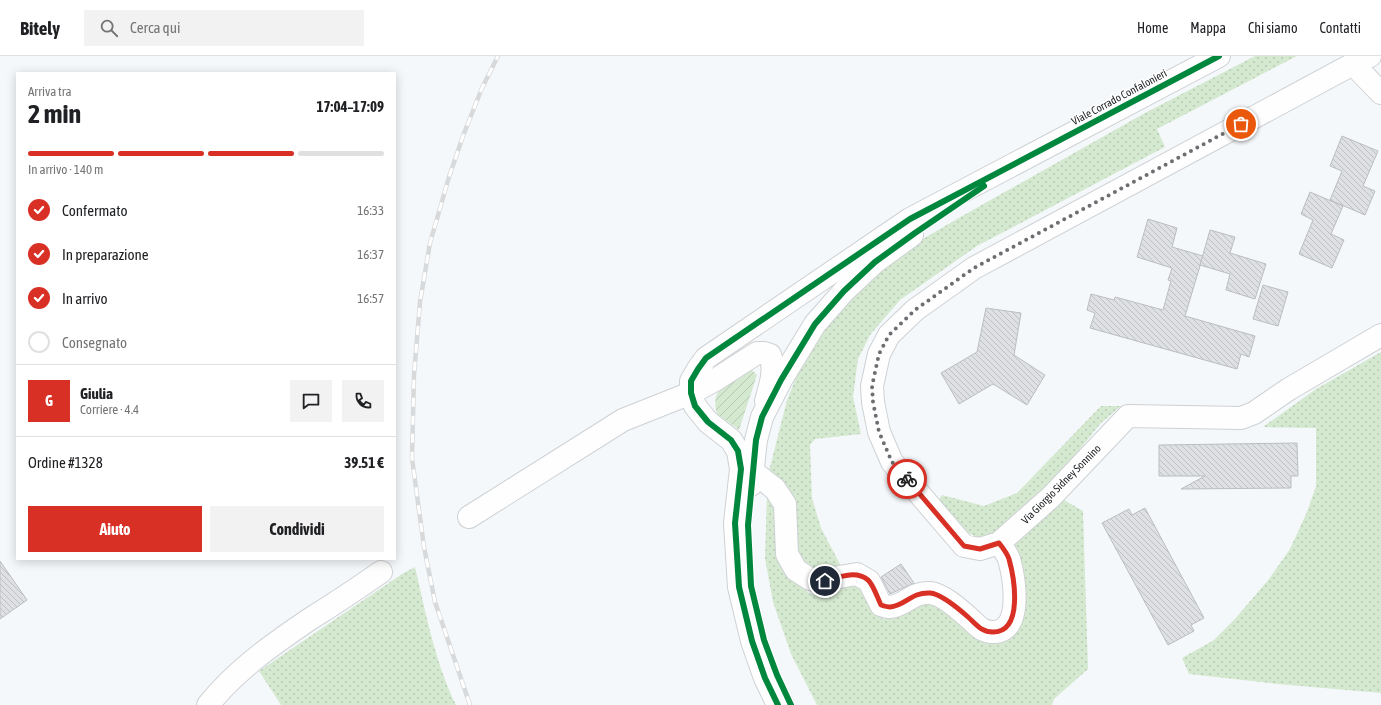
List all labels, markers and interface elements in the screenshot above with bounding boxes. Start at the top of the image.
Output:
search box [84,10,364,46]
text: Bitely [20,17,60,39]
icon: search [98,17,120,39]
text: Cerca qui [130,19,180,36]
text: Home [1137,20,1168,36]
text: Mappa [1190,20,1226,36]
text: Chi siamo [1248,20,1298,36]
text: Contatti [1320,20,1361,36]
street label: Viale Corrado Confalonieri [1069,67,1169,127]
text: Arriva tra [28,84,71,99]
text: 17:04–17:09 [316,98,384,115]
text: 2 min [28,99,81,129]
pin [1224,107,1258,141]
icon: bag [1230,113,1252,135]
text: In arrivo · 140 m [28,162,103,177]
icon: check [28,199,50,221]
text: Confermato [62,202,127,219]
text: 16:33 [357,203,384,218]
icon: check [28,243,50,265]
text: In preparazione [62,246,149,263]
text: 16:37 [357,247,384,262]
icon: check [28,287,50,309]
text: In arrivo [62,290,108,307]
text: 16:57 [357,291,384,306]
text: Consegnato [62,334,127,351]
button: chat [290,380,332,422]
button: phone [342,380,384,422]
text: Giulia [80,385,113,402]
text: G [45,392,53,409]
text: Corriere · 4.4 [80,402,139,417]
street label: Via Giorgio Sidney Sonnino [1019,442,1103,526]
text: Ordine #1328 [28,454,103,471]
text: 39.51 € [344,454,384,471]
courier [887,459,927,499]
icon: bike [896,468,918,490]
button: Aiuto [28,506,202,552]
button: Condividi [210,506,384,552]
pin [808,564,842,598]
icon: home [814,570,836,592]

